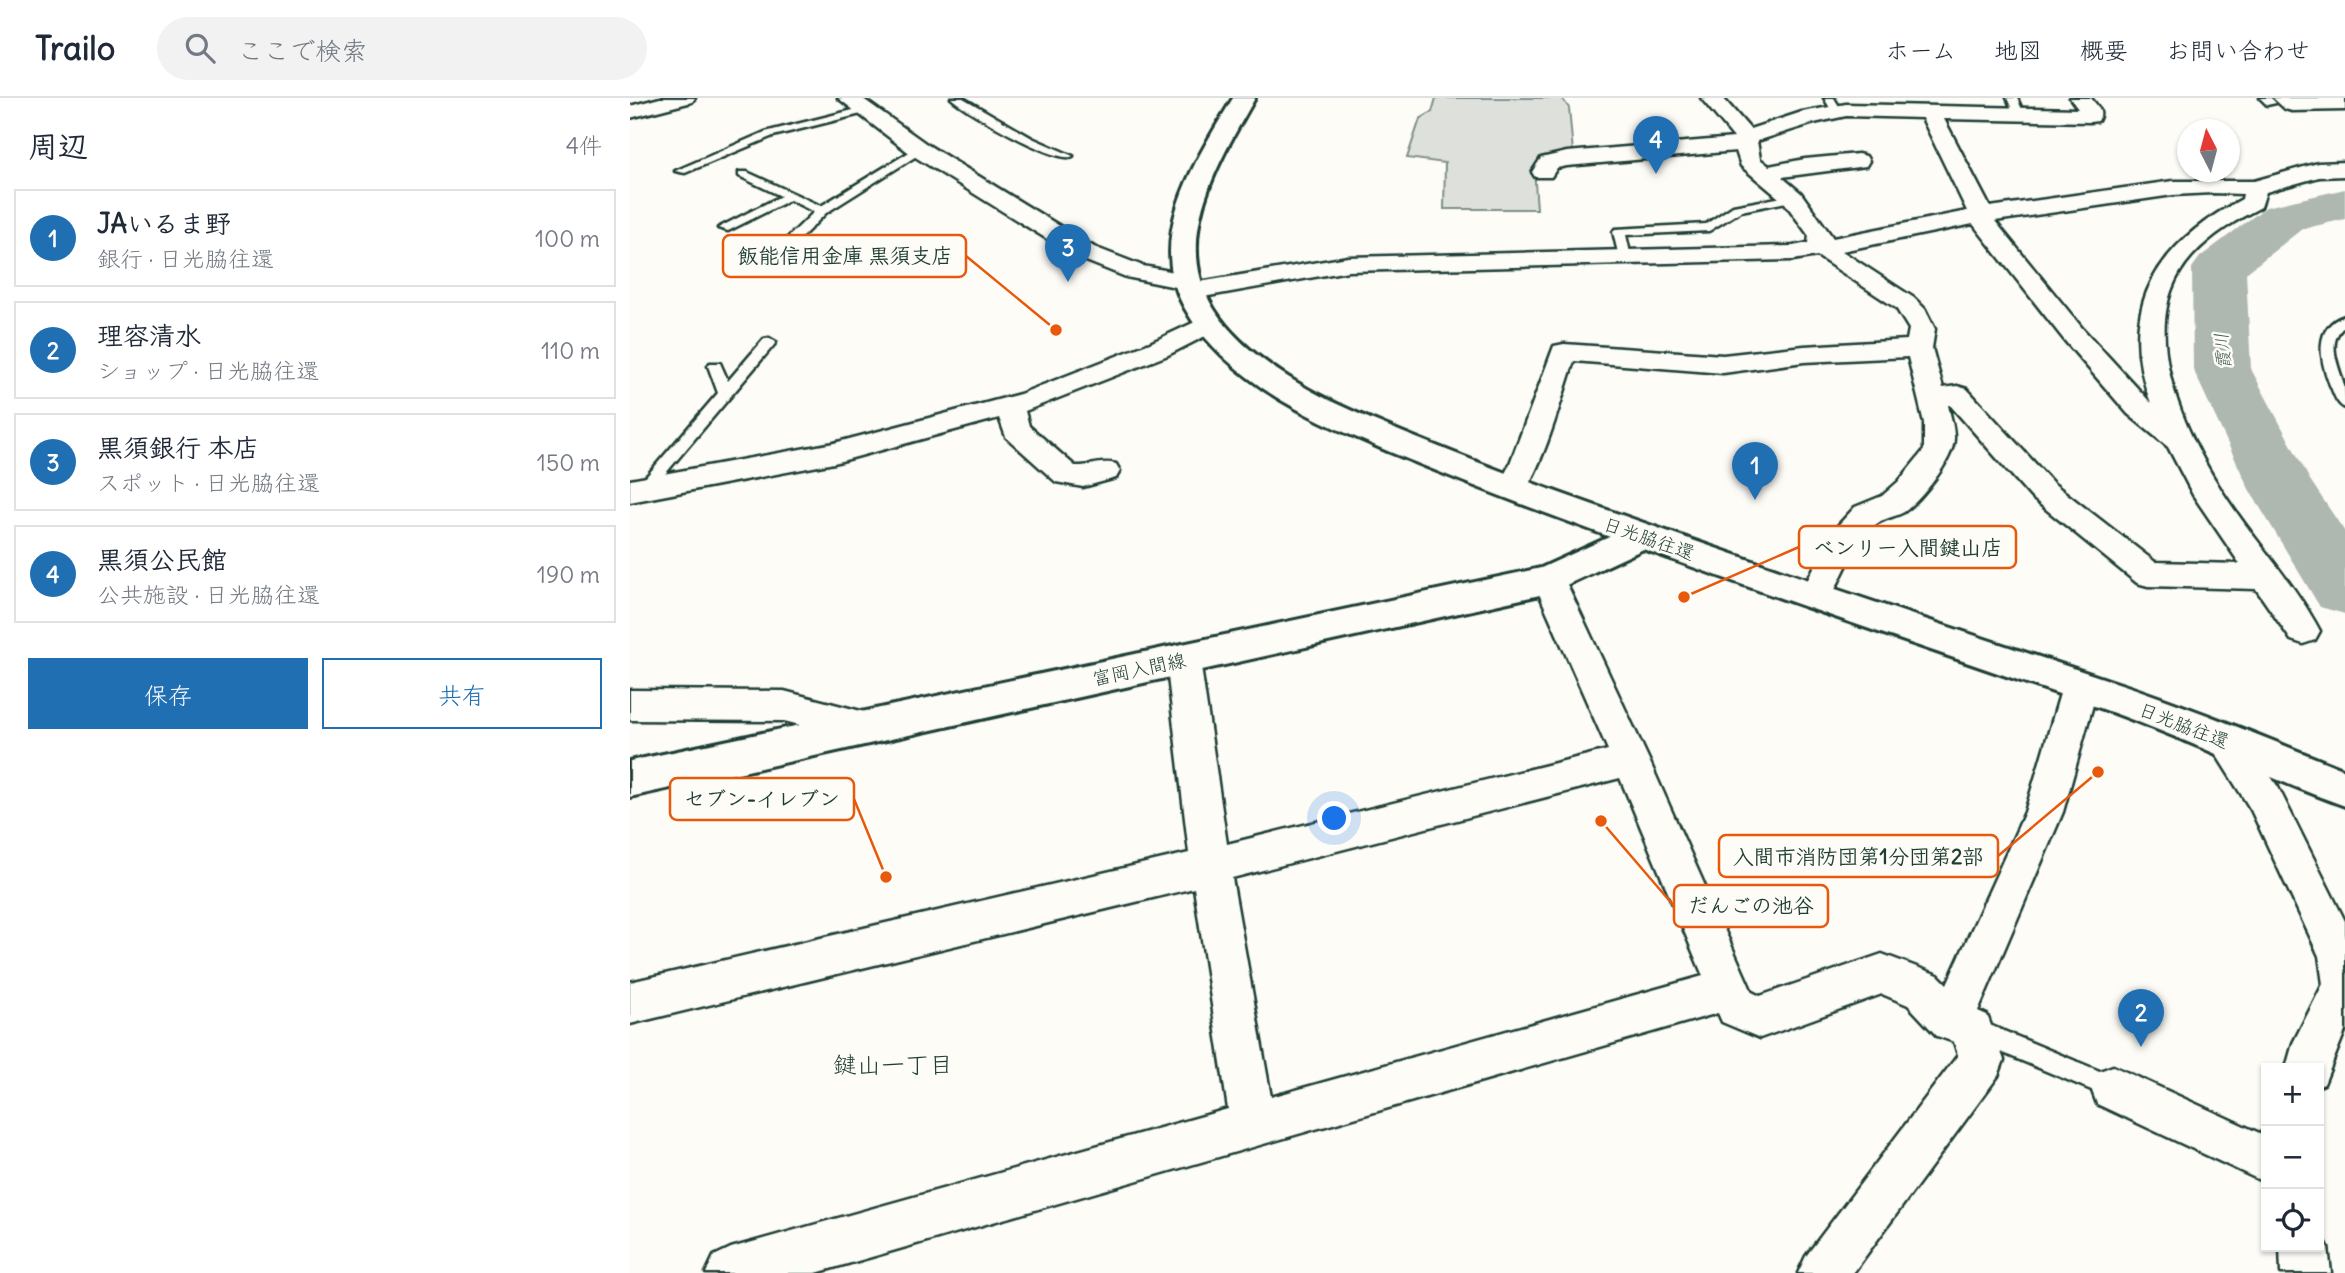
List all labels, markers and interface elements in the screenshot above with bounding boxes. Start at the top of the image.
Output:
search box [157,17,647,80]
text: Trailo [35,27,115,69]
icon: search [181,29,219,67]
text: ここで検索 [237,34,367,67]
text: ホーム [1885,35,1956,65]
text: 地図 [1994,35,2042,65]
text: 概要 [2080,35,2128,65]
text: お問い合わせ [2166,35,2310,65]
pin: 4 [1633,116,1679,174]
north arrow [2177,119,2240,182]
text: 周辺 [28,127,88,165]
text: 4件 [566,131,602,160]
text: JAいるま野 [97,207,231,240]
text: 1 [48,224,58,253]
text: 100 m [535,224,600,253]
pin: 3 [1045,224,1091,282]
callout: 飯能信用金庫 黒須支店 [723,235,966,277]
text: 飯能信用金庫 黒須支店 [738,242,953,269]
text: 銀行 · 日光脇往還 [97,244,274,273]
text: 理容清水 [97,319,201,352]
water label: 霞川 [2209,332,2236,370]
text: 2 [47,336,59,365]
text: 110 m [541,336,600,365]
text: ショップ · 日光脇往還 [97,356,319,385]
text: 黒須銀行 本店 [97,431,259,464]
pin: 1 [1732,442,1778,500]
text: 3 [46,448,60,477]
text: 150 m [537,448,600,477]
text: スポット · 日光脇往還 [97,468,320,497]
street label: 日光脇往還 [1600,511,1698,565]
callout: ベンリー入間鍵山店 [1799,526,2016,568]
text: ベンリー入間鍵山店 [1814,534,2003,561]
text: 黒須公民館 [97,543,227,576]
text: 4 [46,560,60,589]
text: 190 m [537,560,600,589]
text: 公共施設 · 日光脇往還 [97,580,320,609]
street label: 富岡入間線 [1090,647,1188,691]
button: 保存 [28,658,308,729]
button: 共有 [322,658,602,729]
street label: 日光脇往還 [2135,697,2233,753]
callout: セブン-イレブン [670,778,854,820]
text: セブン-イレブン [684,785,840,812]
your location [1317,801,1351,835]
callout: 入間市消防団第1分団第2部 [1719,835,1998,877]
text: 入間市消防団第1分団第2部 [1733,843,1983,870]
callout: だんごの池谷 [1674,885,1828,927]
text: だんごの池谷 [1688,892,1814,919]
pin: 2 [2118,989,2164,1047]
district label: 鍵山一丁目 [833,1049,953,1079]
map controls [2261,1063,2324,1252]
button: + [2261,1063,2324,1126]
button: − [2261,1126,2324,1189]
button: locate [2261,1189,2324,1252]

